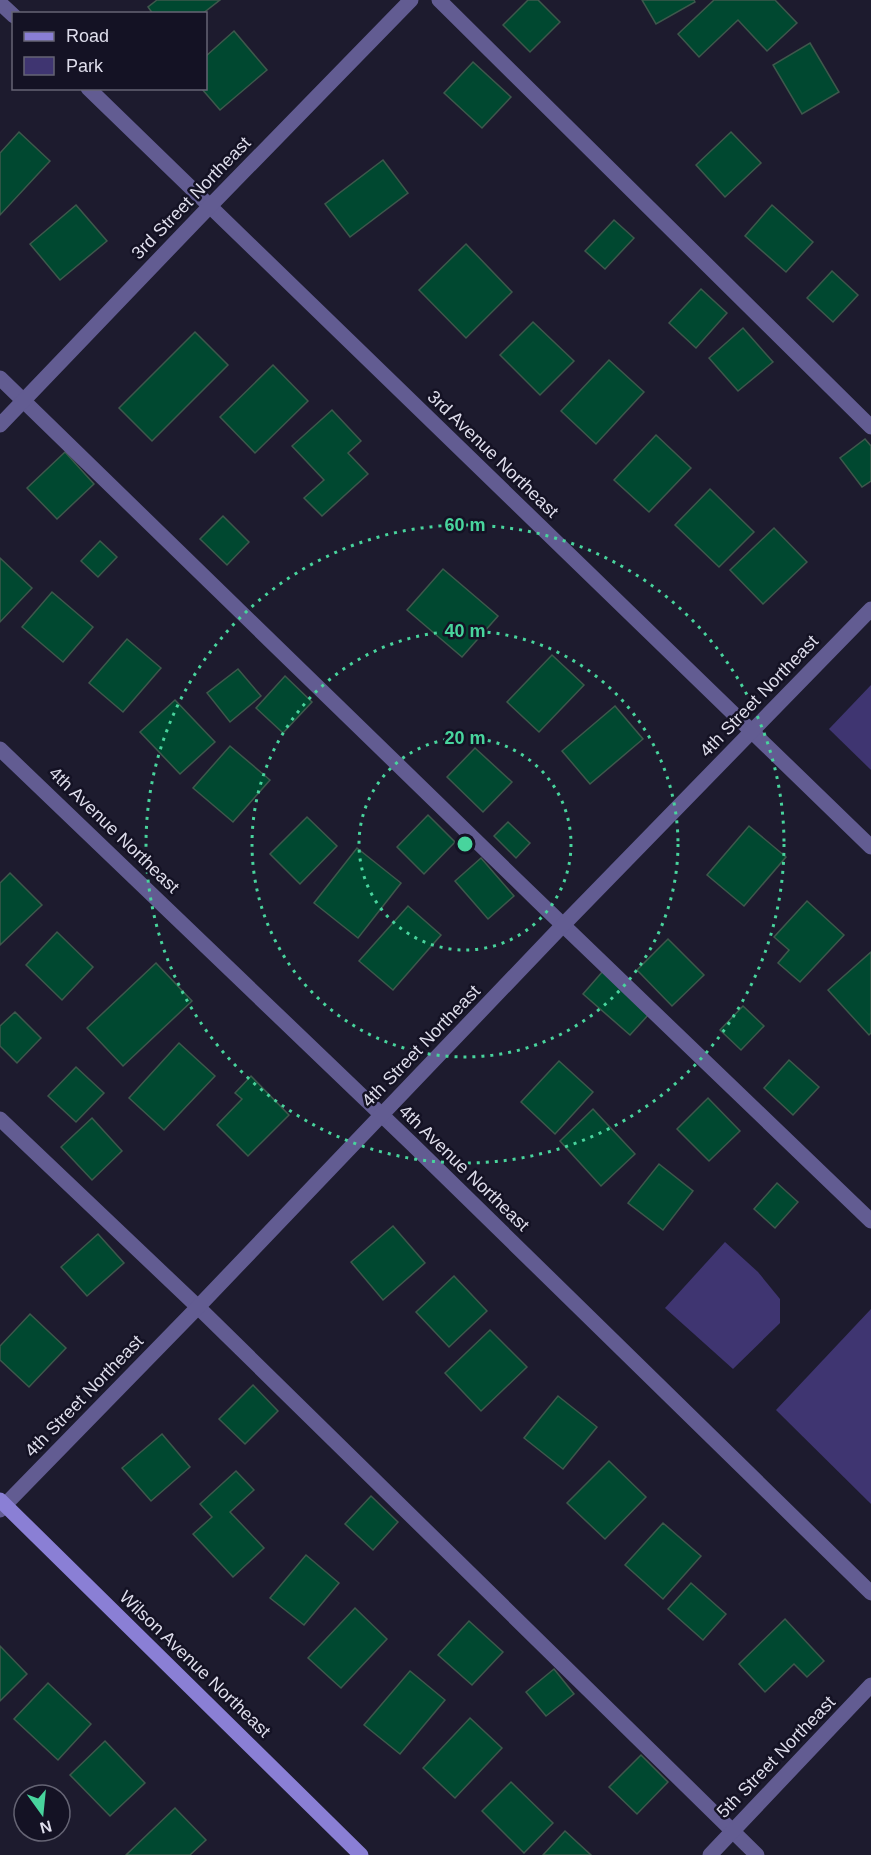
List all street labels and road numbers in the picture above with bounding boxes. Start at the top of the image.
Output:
street label: 3rd Street Northeast [128,133,254,263]
street label: 3rd Avenue Northeast [424,386,562,522]
street label: 4th Street Northeast [696,631,822,761]
street label: 4th Avenue Northeast [45,763,183,897]
street label: 4th Street Northeast [358,981,484,1111]
street label: 4th Avenue Northeast [395,1101,533,1235]
street label: 4th Street Northeast [21,1331,147,1461]
street label: Wilson Avenue Northeast [115,1587,275,1741]
street label: 5th Street Northeast [713,1692,839,1822]

